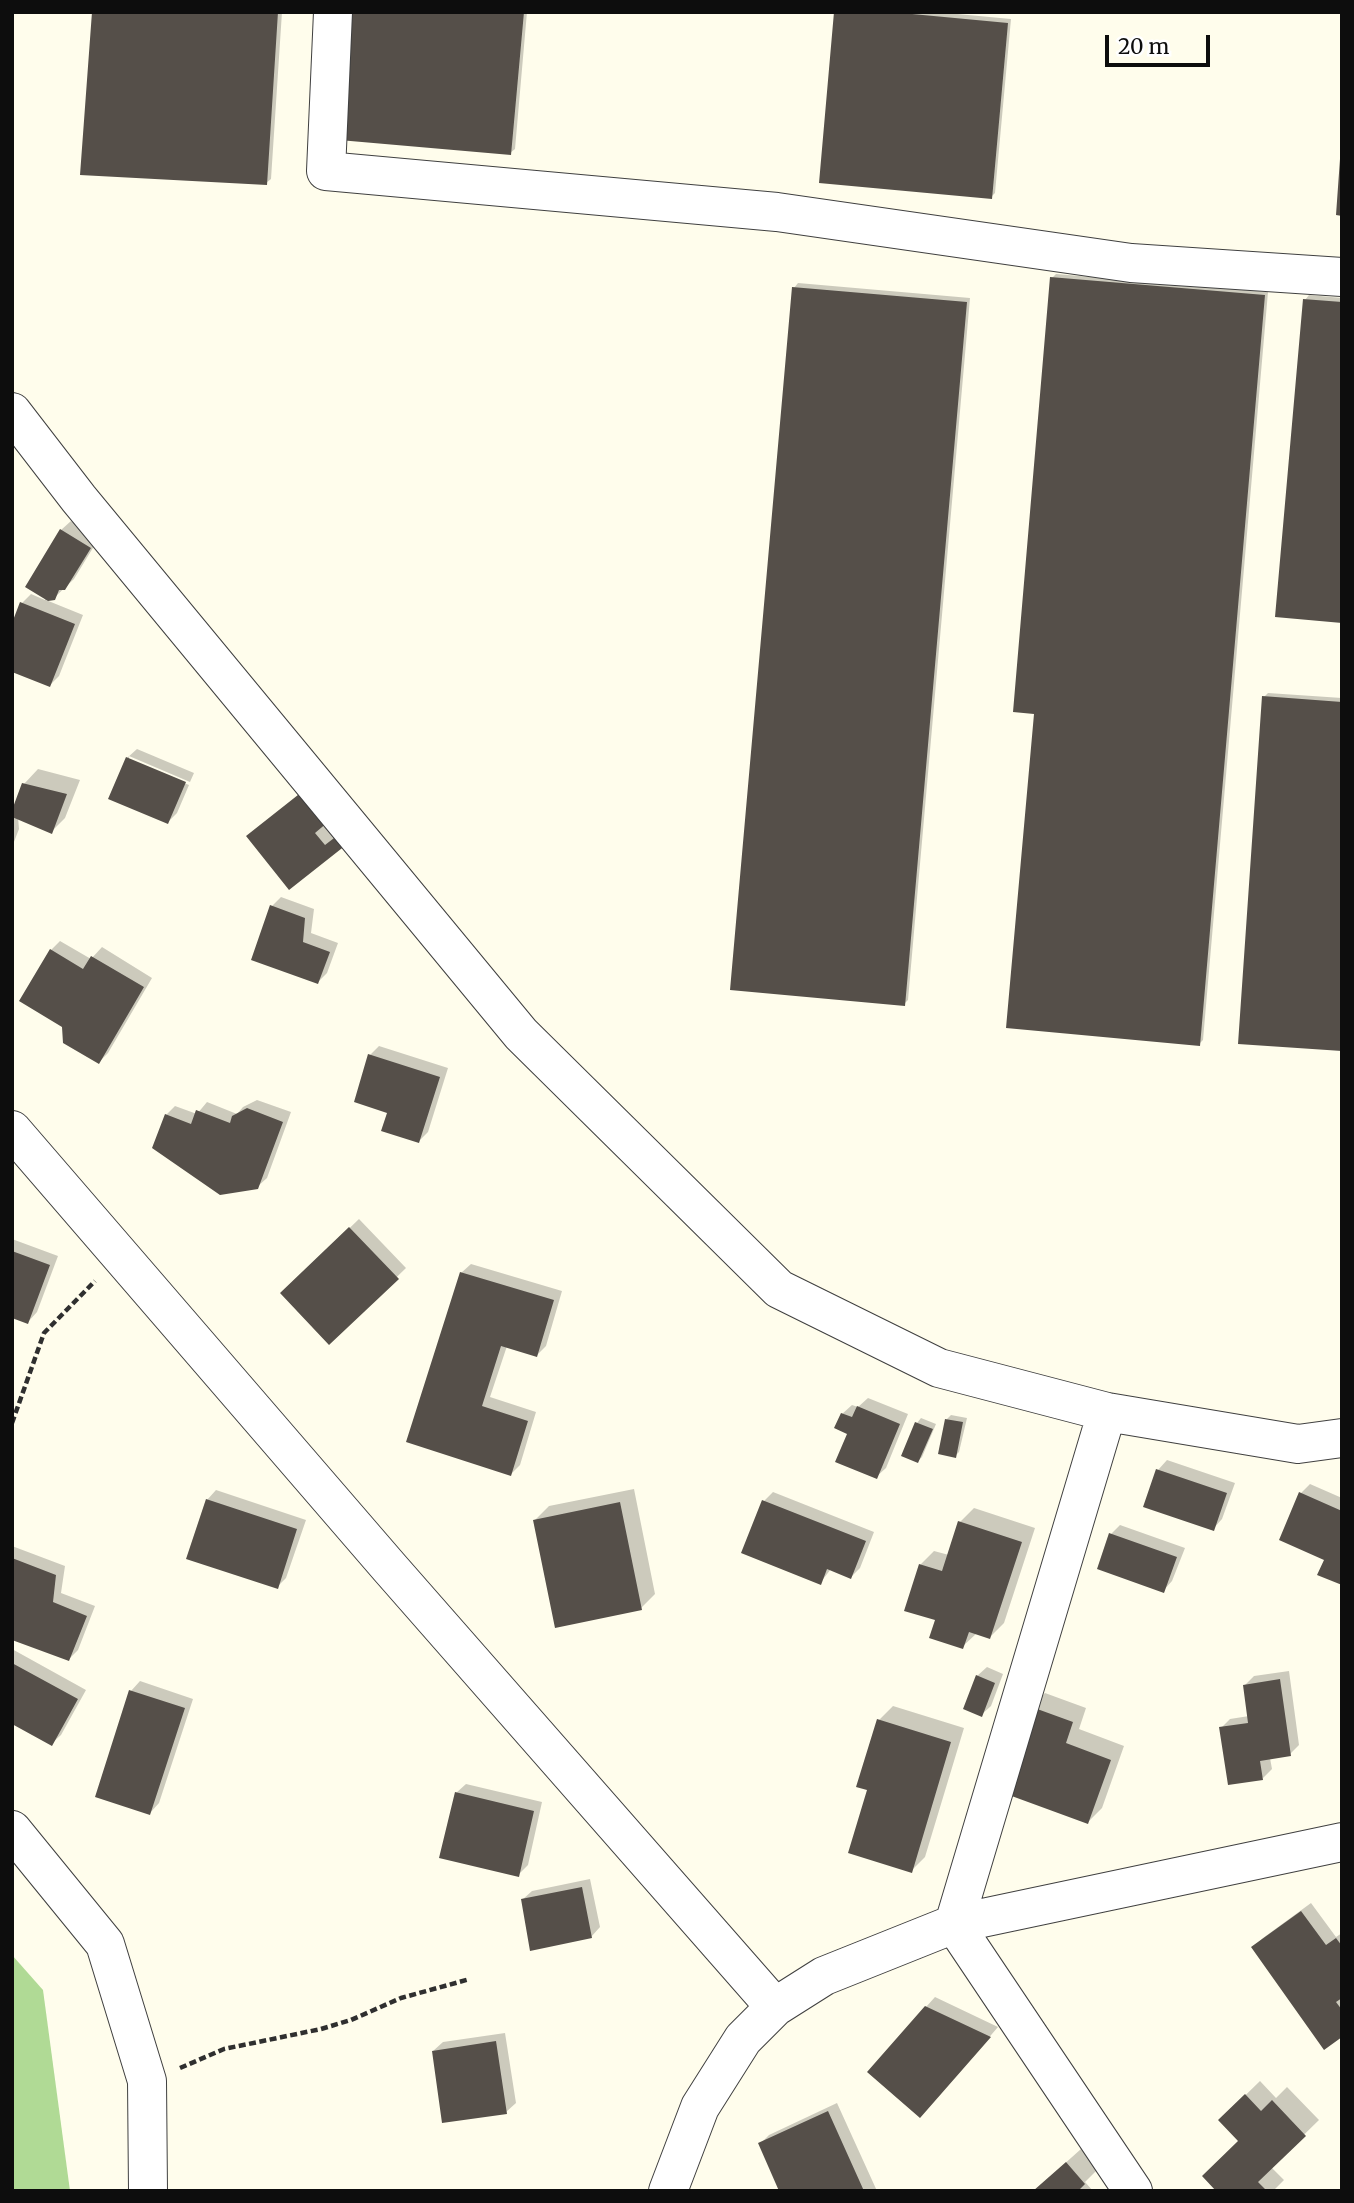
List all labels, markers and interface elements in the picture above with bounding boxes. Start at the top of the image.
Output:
scale bar [1109,21,1214,65]
text: 20 m [1118,33,1169,60]

